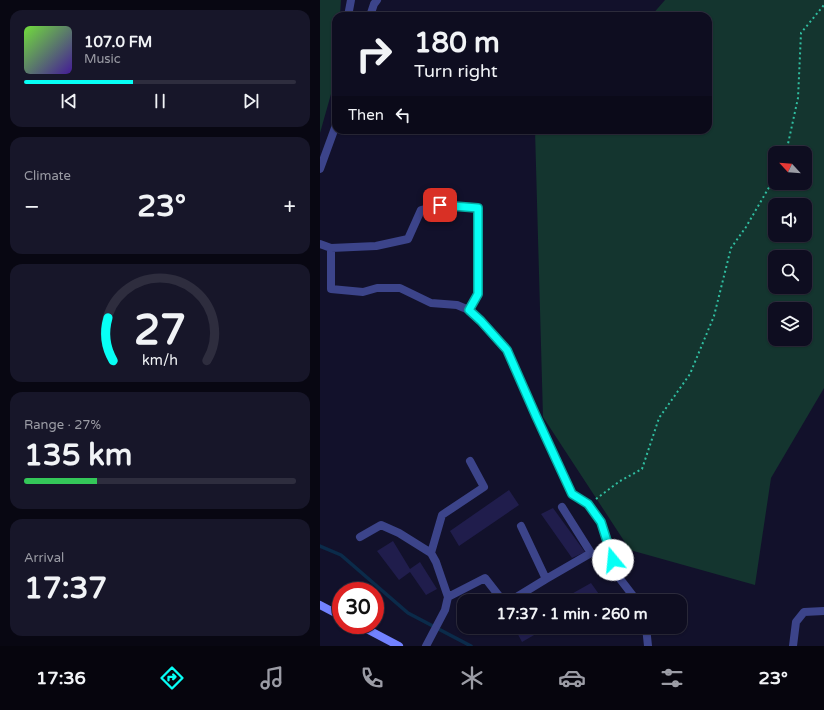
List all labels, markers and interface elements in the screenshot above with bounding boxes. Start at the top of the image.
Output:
text: 180 m [414,26,500,60]
icon: right [348,28,400,80]
text: 107.0 FM [84,33,152,51]
text: Music [84,51,121,67]
text: Turn right [414,60,498,82]
icon: previous [58,90,80,112]
icon: pause [149,90,171,112]
icon: next [240,90,262,112]
icon: left [392,104,414,126]
text: Then [348,106,384,124]
north arrow [768,146,812,190]
map controls [768,146,812,346]
text: Climate [24,168,71,184]
text: 23° [137,188,186,225]
pin [423,188,457,222]
text: − [24,194,40,220]
text: + [284,194,296,220]
icon: arrive [429,194,451,216]
button: sound [768,198,812,242]
button: search [768,250,812,294]
button: layers [768,302,812,346]
text: 27 [134,306,186,356]
text: km/h [142,352,178,369]
text: Range · 27% [24,417,101,433]
text: 135 km [24,437,132,474]
position arrow [592,539,634,581]
text: Arrival [24,550,64,566]
text: 17:37 [24,570,107,607]
speed limit sign: 30 [332,582,384,634]
text: 17:37 · 1 min · 260 m [497,605,647,623]
icon: directions [158,664,186,692]
icon: music [258,664,286,692]
icon: phone [358,664,386,692]
icon: climate [458,664,486,692]
icon: car [558,664,586,692]
icon: filters [658,664,686,692]
text: 17:36 [36,667,86,689]
text: 23° [758,667,788,689]

